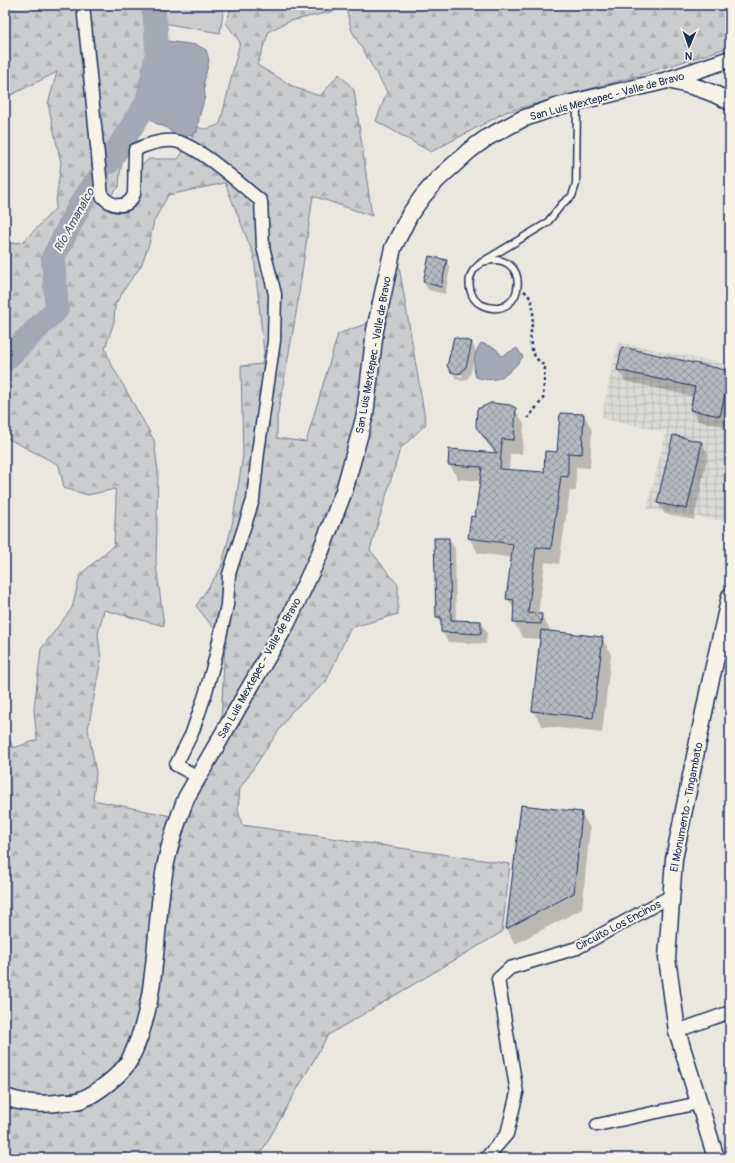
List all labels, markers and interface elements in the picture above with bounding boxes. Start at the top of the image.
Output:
north arrow [669,26,709,66]
text: N [684,49,693,62]
street label: San Luis Mextepec - Valle de Bravo [528,70,686,123]
water label: Río Amanalco [51,184,99,255]
street label: San Luis Mextepec - Valle de Bravo [353,275,394,435]
street label: San Luis Mextepec - Valle de Bravo [215,595,304,741]
street label: El Monumento - Tingambato [668,741,705,873]
street label: Circuito Los Encinos [573,897,663,953]

